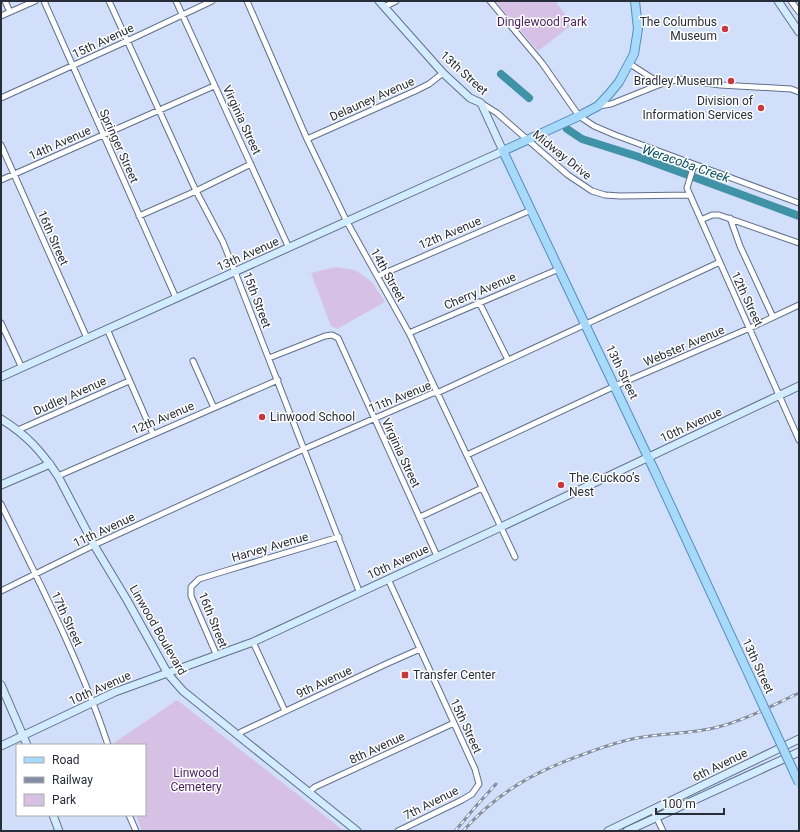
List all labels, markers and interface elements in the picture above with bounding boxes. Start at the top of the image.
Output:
park label: Dinglewood Park [497,15,588,29]
place label: The Columbus Museum [640,15,717,43]
street label: 15th Avenue [70,21,136,61]
marker: The Columbus Museum [720,24,730,34]
street label: 13th Street [438,48,491,98]
street label: Delauney Avenue [328,74,416,124]
place label: Bradley Museum [634,74,723,88]
marker: Bradley Museum [726,76,736,86]
street label: Virginia Street [220,83,264,157]
place label: Division of Information Services [642,94,754,122]
marker: Division of Information Services [756,103,766,113]
street label: Springer Street [96,107,142,185]
street label: 14th Avenue [27,123,93,163]
street label: Midway Drive [530,127,594,183]
water label: Weracoba Creek [640,141,732,186]
street label: 16th Street [35,208,71,268]
street label: 12th Avenue [417,214,483,252]
street label: 13th Avenue [215,234,281,274]
street label: 14th Street [368,246,408,304]
street label: 12th Street [728,269,766,329]
street label: 15th Street [240,270,274,330]
street label: Cherry Avenue [442,270,518,312]
street label: Webster Avenue [642,323,726,369]
street label: 13th Street [603,343,641,401]
street label: Dudley Avenue [31,374,109,418]
street label: 11th Avenue [367,378,433,416]
street label: 12th Avenue [130,399,196,437]
street label: 10th Avenue [658,405,724,445]
place label: Linwood School [270,410,355,424]
marker: Linwood School [257,412,267,422]
street label: Virginia Street [379,416,423,490]
place label: The Cuckoo’s Nest [569,471,640,499]
marker: The Cuckoo’s Nest [556,480,566,490]
street label: 11th Avenue [71,510,137,550]
street label: Harvey Avenue [230,529,310,565]
street label: 10th Avenue [365,542,431,582]
street label: Linwood Boulevard [127,583,189,677]
street label: 17th Street [48,589,86,649]
street label: 16th Street [196,590,231,650]
street label: 13th Street [739,636,777,696]
street label: 9th Avenue [294,663,354,701]
street label: 10th Avenue [67,668,133,708]
place label: Transfer Center [413,668,496,682]
marker: Transfer Center [400,670,410,680]
street label: 15th Street [447,696,485,756]
street label: 8th Avenue [347,729,407,767]
legend [16,744,146,816]
street label: 6th Avenue [690,746,750,784]
text: Road [52,753,80,767]
park label: Linwood Cemetery [170,766,222,794]
text: Railway [52,773,93,787]
street label: 7th Avenue [401,783,461,823]
scale bar [656,790,724,816]
text: Park [52,793,77,807]
text: 100 m [662,797,696,811]

